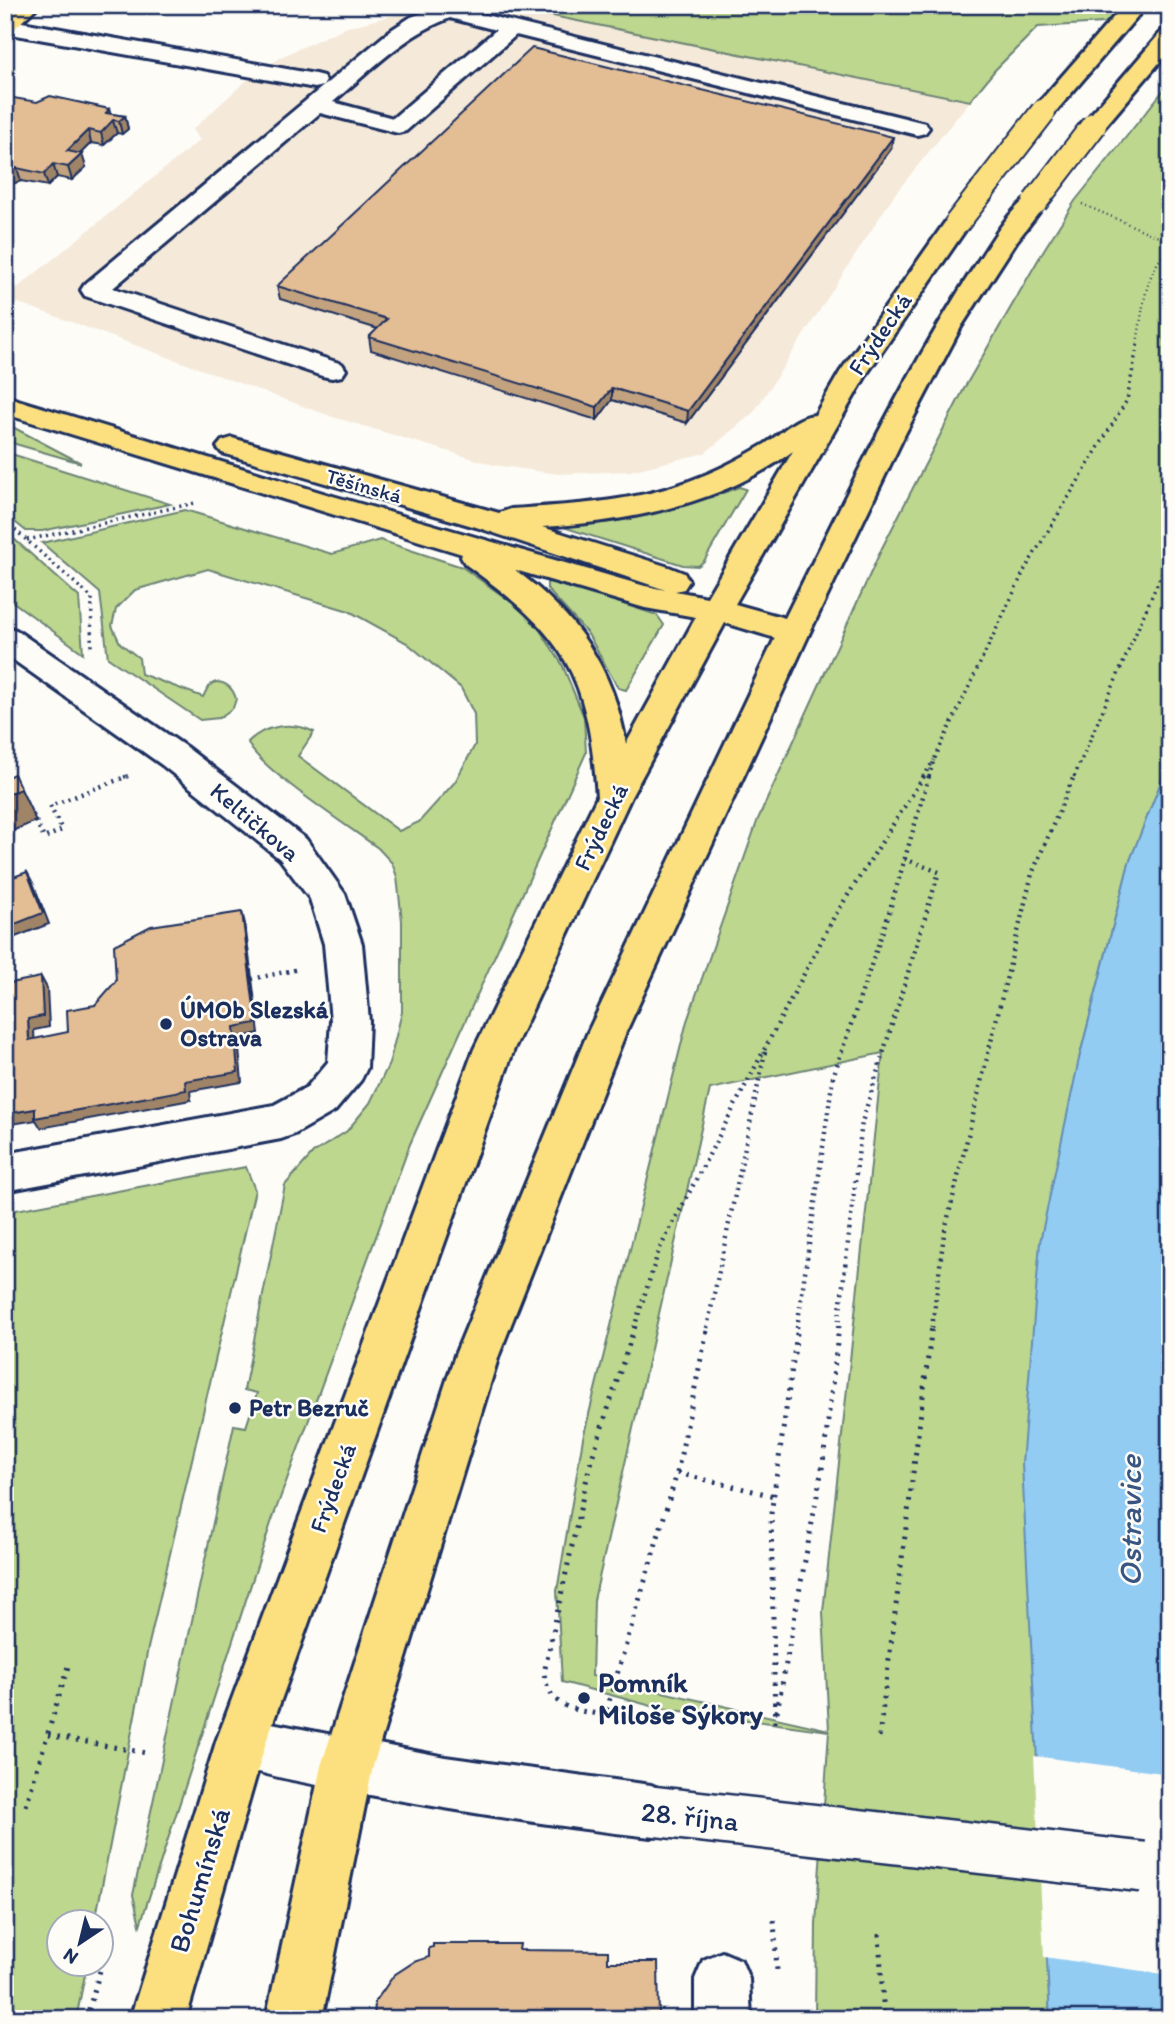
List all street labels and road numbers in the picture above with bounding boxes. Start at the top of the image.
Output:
street label: Frýdecká [841,287,918,381]
street label: Těšínská [323,463,405,508]
street label: Keltičkova [205,776,306,868]
street label: Frýdecká [567,778,634,875]
street label: Frýdecká [303,1439,362,1537]
street label: 28. října [639,1794,741,1838]
street label: Bohumínská [161,1803,237,1957]

